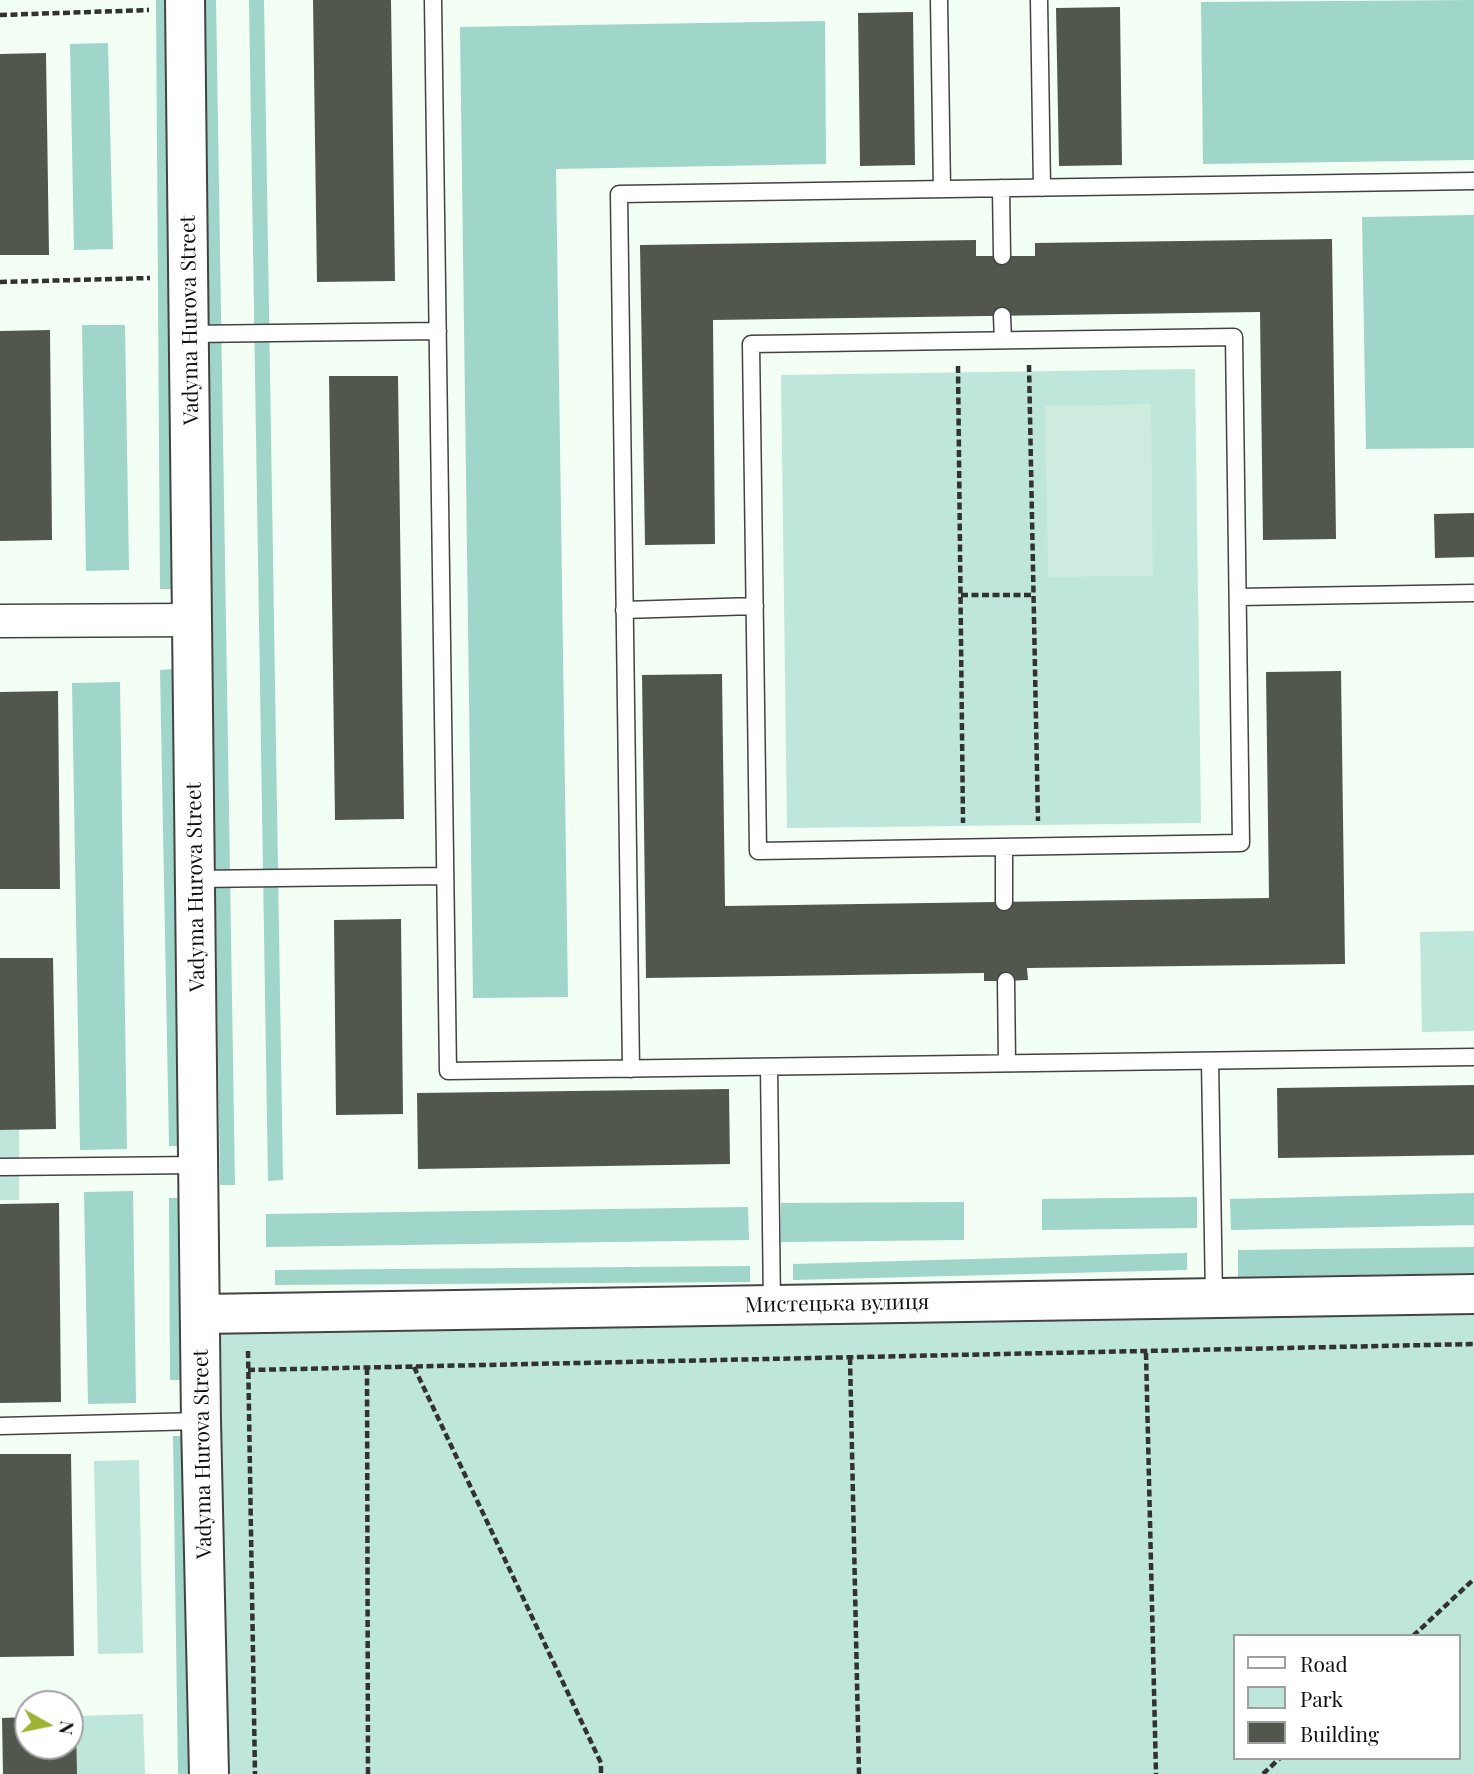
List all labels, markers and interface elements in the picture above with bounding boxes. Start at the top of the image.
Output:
street label: Vadyma Hurova Street [176,215,204,425]
street label: Vadyma Hurova Street [182,782,210,992]
street label: Мистецька вулиця [745,1290,929,1318]
street label: Vadyma Hurova Street [189,1349,217,1559]
legend [1232,1634,1460,1760]
text: Road [1300,1649,1348,1677]
text: Park [1300,1684,1343,1712]
north arrow [14,1690,84,1760]
text: N [54,1719,82,1737]
text: Building [1300,1719,1379,1747]

